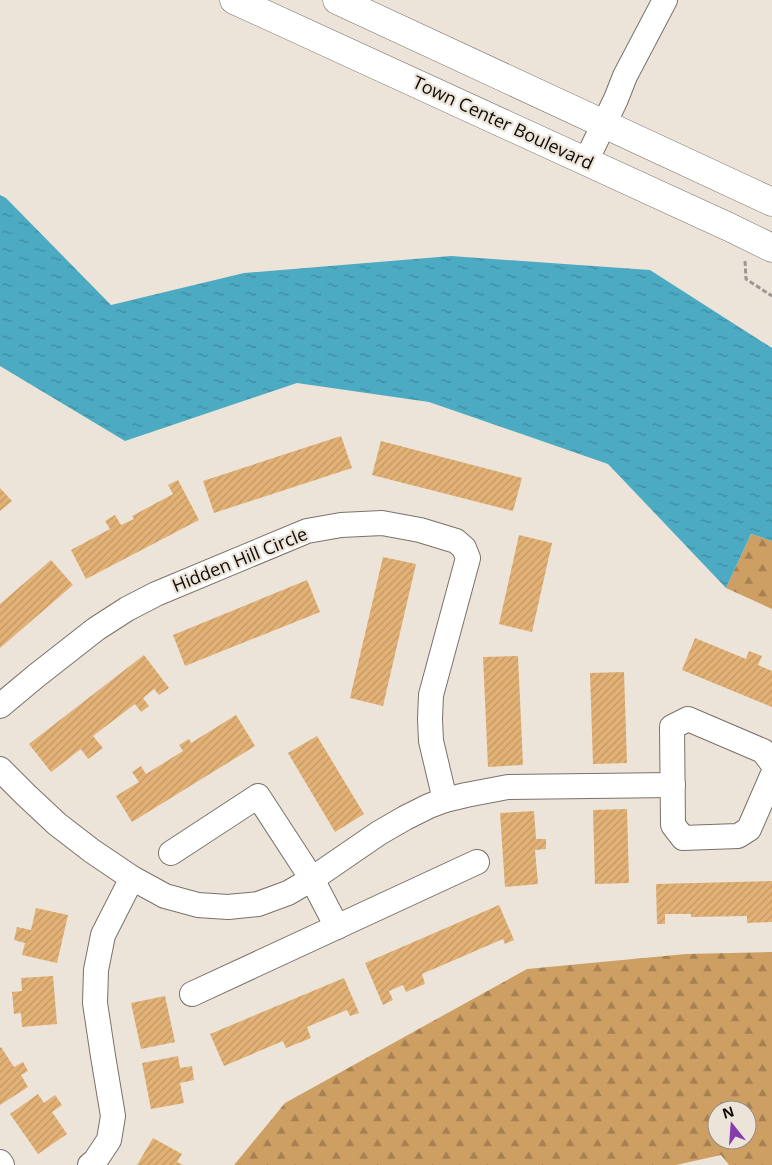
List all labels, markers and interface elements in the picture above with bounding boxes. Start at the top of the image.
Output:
street label: Town Center Boulevard [409,70,598,175]
street label: Hidden Hill Circle [168,521,311,597]
north arrow [707,1100,757,1150]
text: N [720,1101,736,1123]

